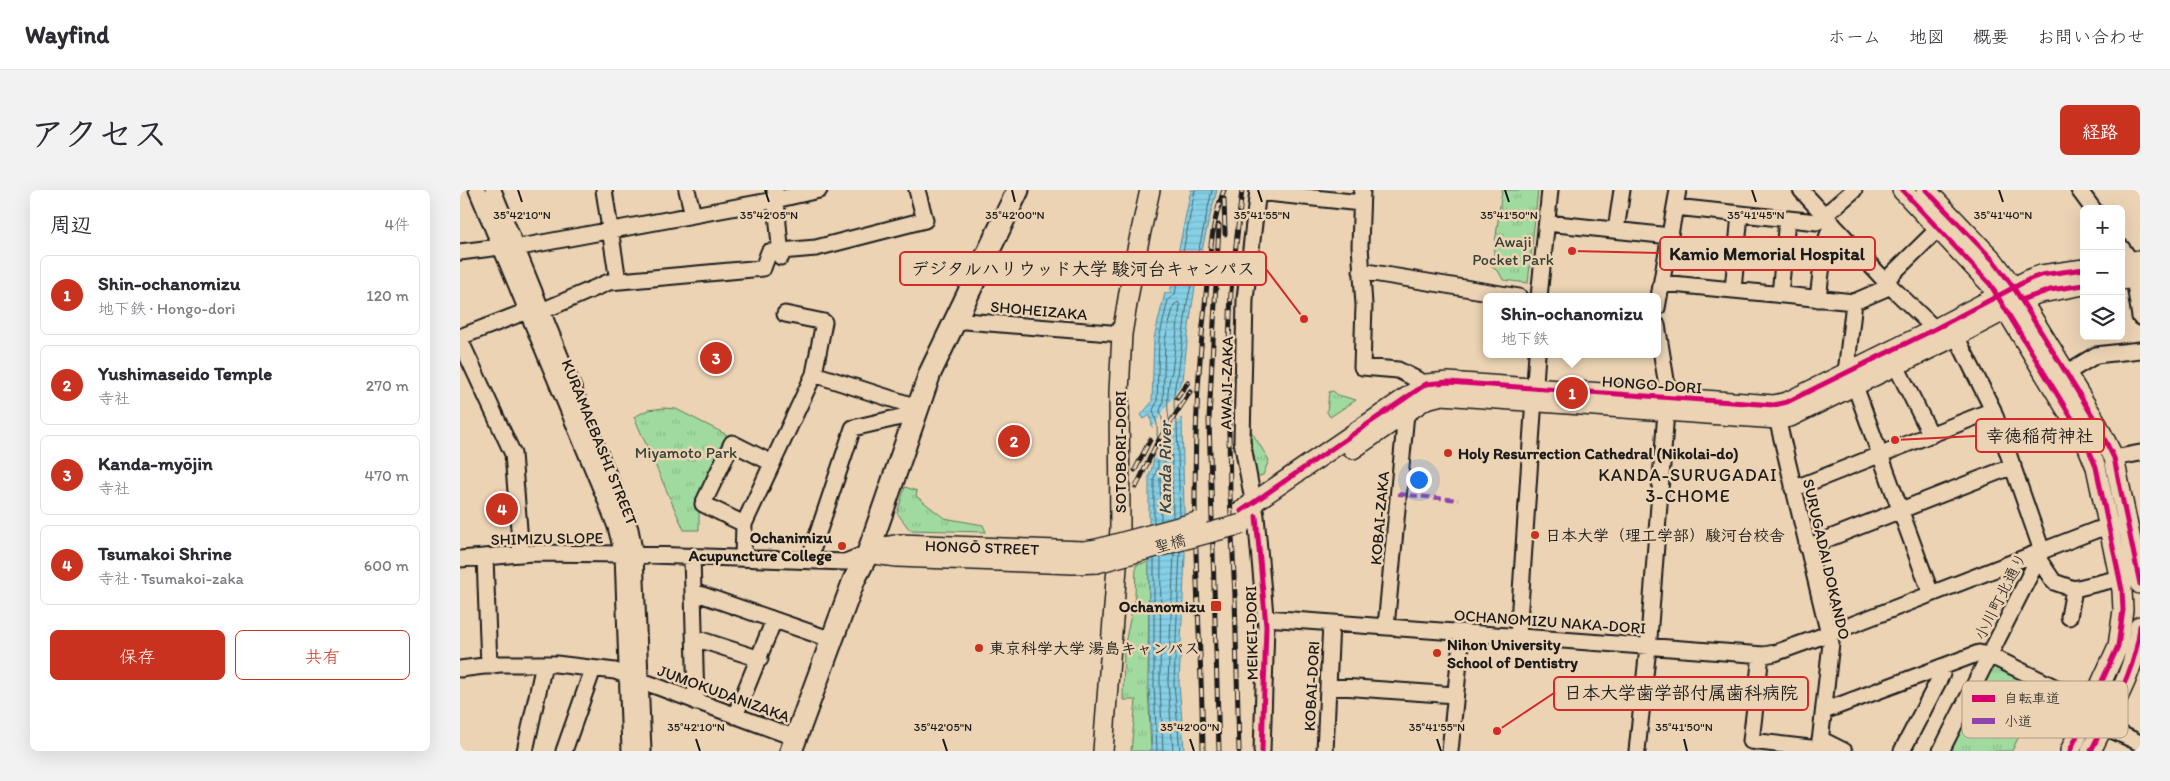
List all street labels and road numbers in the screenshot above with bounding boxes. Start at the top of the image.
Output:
street label: SHOHEIZAKA [990,297,1088,324]
street label: AWAJI-ZAKA [1216,336,1237,430]
street label: KURAMAEBASHI STREET [558,356,642,528]
street label: HONGO-DORI [1601,372,1703,397]
street label: SOTOBORI-DORI [1111,391,1130,513]
street label: KOBAI-ZAKA [1366,470,1393,566]
street label: SURUGADAI DOKANDO [1799,477,1854,641]
street label: SHIMIZU SLOPE [490,528,604,549]
street label: 聖橋 [1152,530,1188,557]
street label: HONGŌ STREET [925,536,1039,559]
street label: 小川町北通り [1970,549,2031,643]
street label: MEIKEI-DORI [1241,586,1262,680]
street label: OCHANOMIZU NAKA-DORI [1453,605,1647,638]
street label: KOBAI-DORI [1300,640,1323,732]
street label: JUMOKUDANIZAKA [655,661,792,726]

